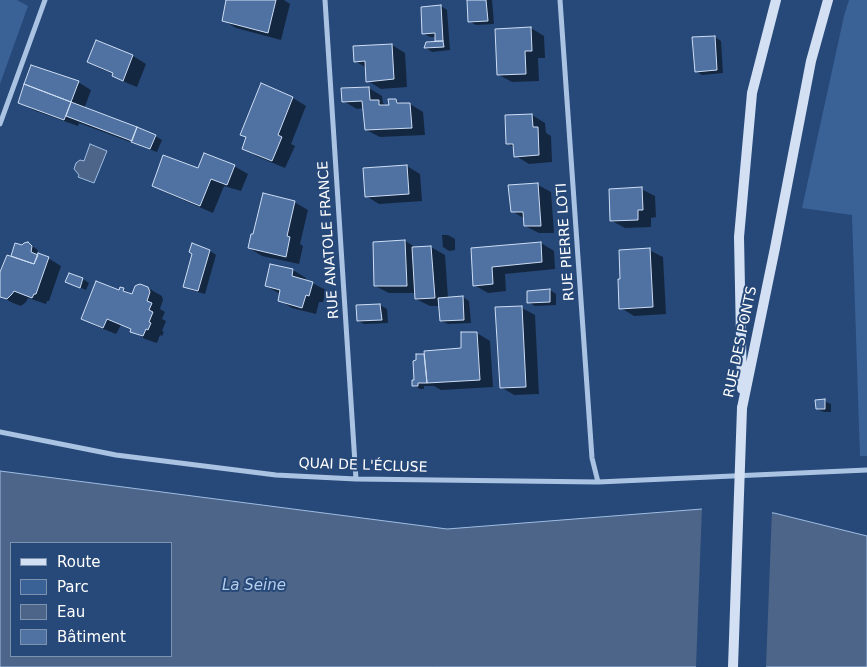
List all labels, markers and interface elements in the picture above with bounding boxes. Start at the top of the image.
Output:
street label: RUE ANATOLE FRANCE [315,160,343,320]
street label: RUE PIERRE LOTI [553,182,579,302]
street label: RUE DES PONTS [721,285,761,399]
street label: QUAI DE L'ÉCLUSE [298,455,428,477]
legend [10,542,172,657]
text: Route [57,553,101,571]
water label: La Seine [222,577,286,595]
text: Parc [57,578,89,596]
text: Eau [57,603,85,621]
text: Bâtiment [57,628,126,646]

